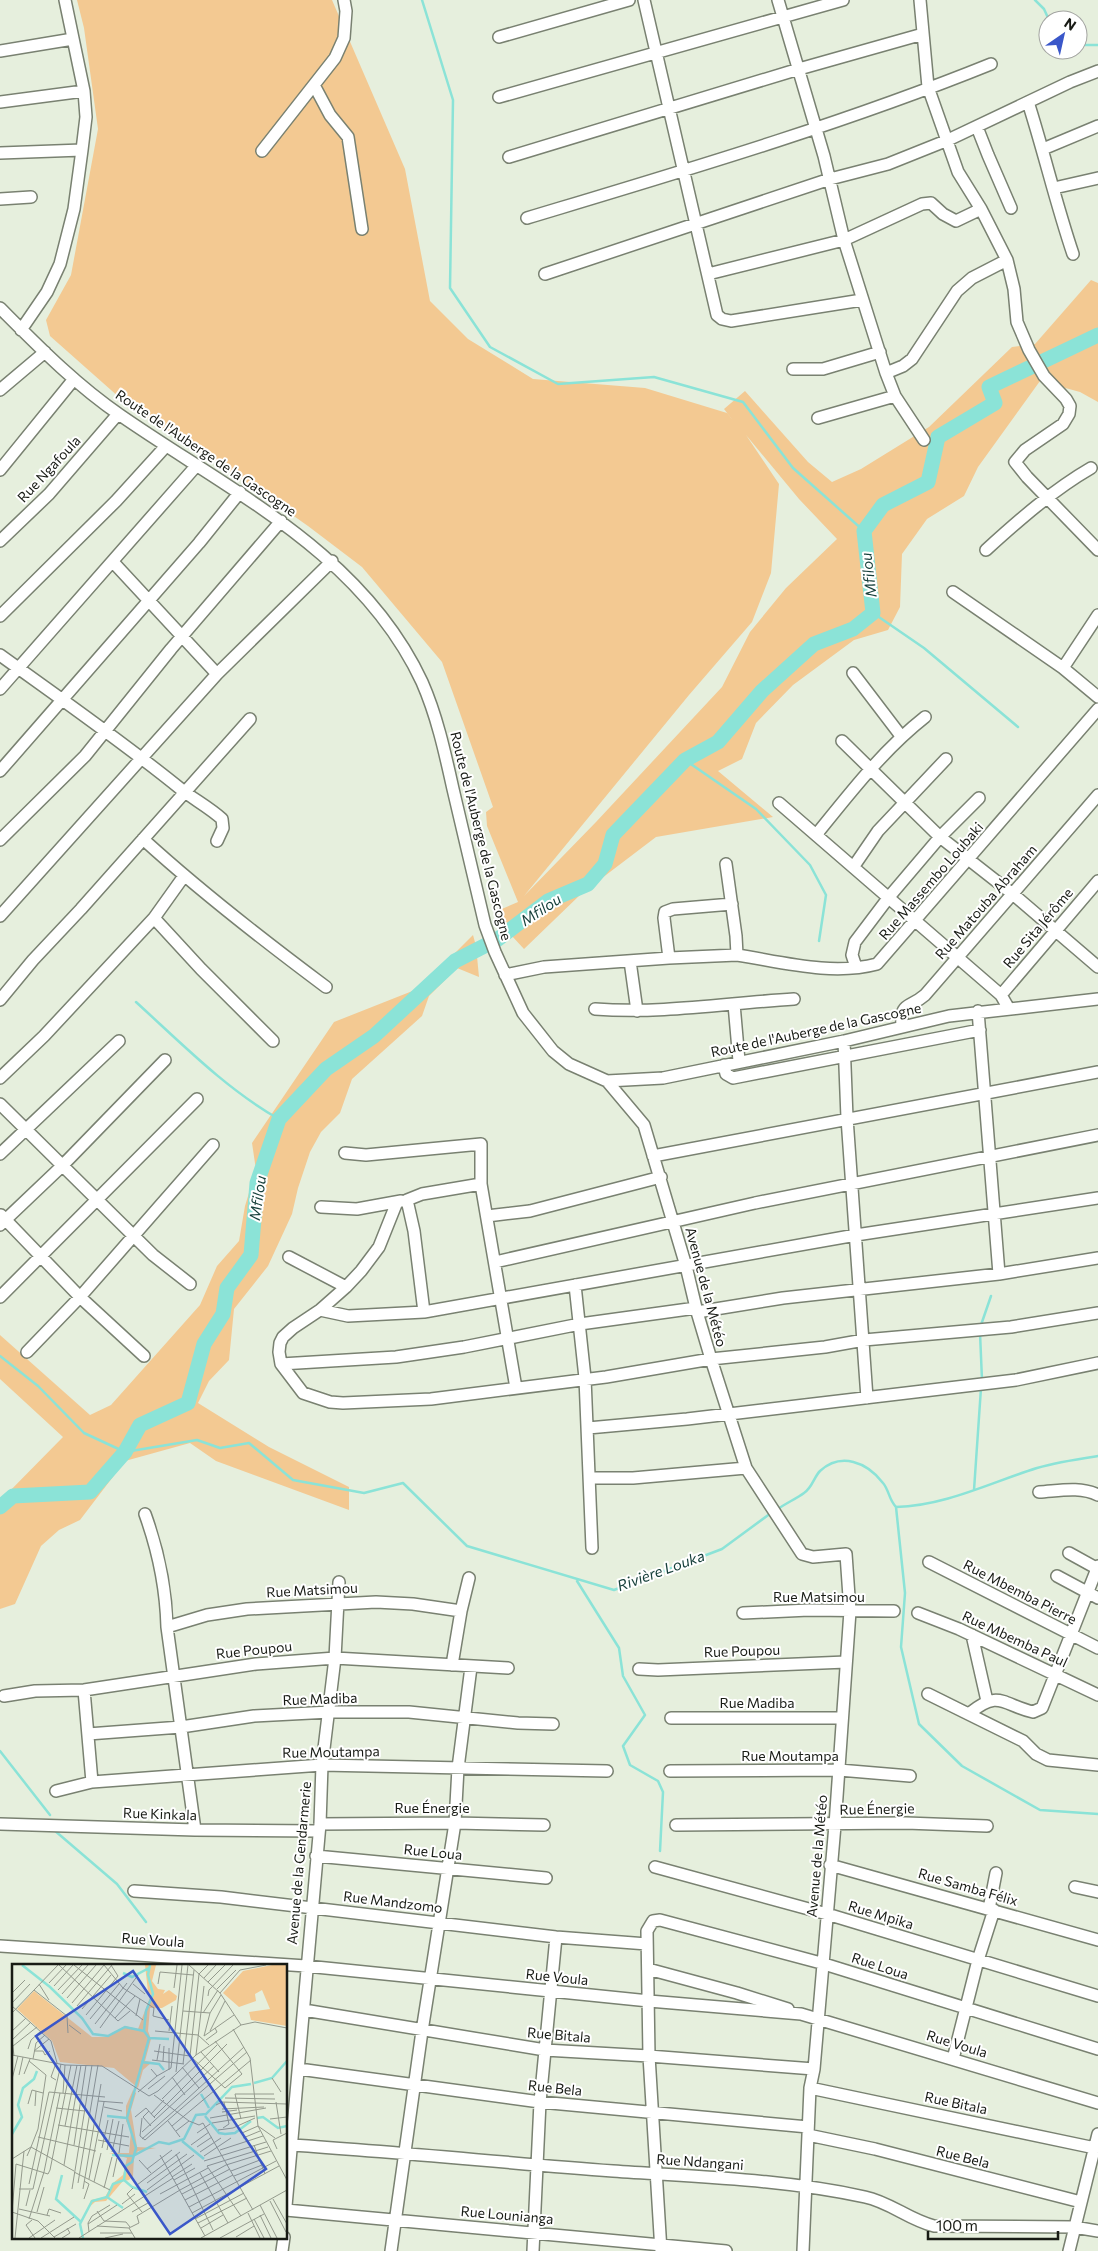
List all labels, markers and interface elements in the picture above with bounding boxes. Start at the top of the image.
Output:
north arrow [1038,10,1088,60]
text: N [1061,14,1080,34]
street label: Route de l'Auberge de la Gascogne [113,386,300,520]
street label: Rue Ngafoula [13,432,84,505]
water label: Mfilou [856,551,880,599]
street label: Route de l'Auberge de la Gascogne [447,730,516,942]
street label: Rue Massembo Loubaki [875,818,986,943]
street label: Rue Matouba Abraham [931,841,1040,962]
street label: Rue Sita Jérôme [999,884,1076,971]
water label: Mfilou [517,889,565,929]
street label: Route de l'Auberge de la Gascogne [709,999,923,1060]
water label: Mfilou [245,1174,269,1221]
street label: Avenue de la Météo [682,1225,731,1349]
water label: Rivière Louka [614,1546,707,1594]
street label: Rue Mbemba Pierre [961,1556,1080,1627]
street label: Rue Matsimou [266,1579,358,1600]
street label: Rue Matsimou [773,1588,865,1605]
street label: Rue Mbemba Paul [960,1607,1071,1670]
street label: Rue Poupou [215,1637,293,1662]
street label: Rue Poupou [704,1641,780,1660]
street label: Rue Madiba [282,1689,358,1708]
street label: Rue Madiba [719,1694,795,1711]
street label: Rue Moutampa [282,1742,380,1761]
street label: Rue Moutampa [741,1747,839,1764]
street label: Avenue de la Gendarmerie [283,1781,314,1945]
street label: Avenue de la Météo [803,1794,830,1918]
street label: Rue Énergie [394,1799,470,1816]
street label: Rue Énergie [839,1799,915,1818]
street label: Rue Kinkala [123,1804,197,1823]
street label: Rue Loua [403,1840,463,1863]
street label: Rue Samba Félix [916,1864,1020,1909]
street label: Rue Mandzomo [343,1887,444,1916]
street label: Rue Mpika [846,1897,916,1933]
street label: Rue Voula [121,1929,185,1950]
street label: Rue Loua [850,1948,911,1983]
inset map [12,1964,288,2238]
street label: Rue Voula [525,1965,589,1988]
street label: Rue Bitala [527,2023,592,2046]
street label: Rue Voula [925,2026,990,2061]
street label: Rue Bela [527,2076,583,2099]
street label: Rue Bitala [923,2088,989,2117]
street label: Rue Bela [935,2142,992,2171]
street label: Rue Ndangani [656,2150,744,2173]
street label: Rue Lounianga [460,2202,554,2227]
scale bar [928,2208,1058,2240]
text: 100 m [936,2216,978,2234]

